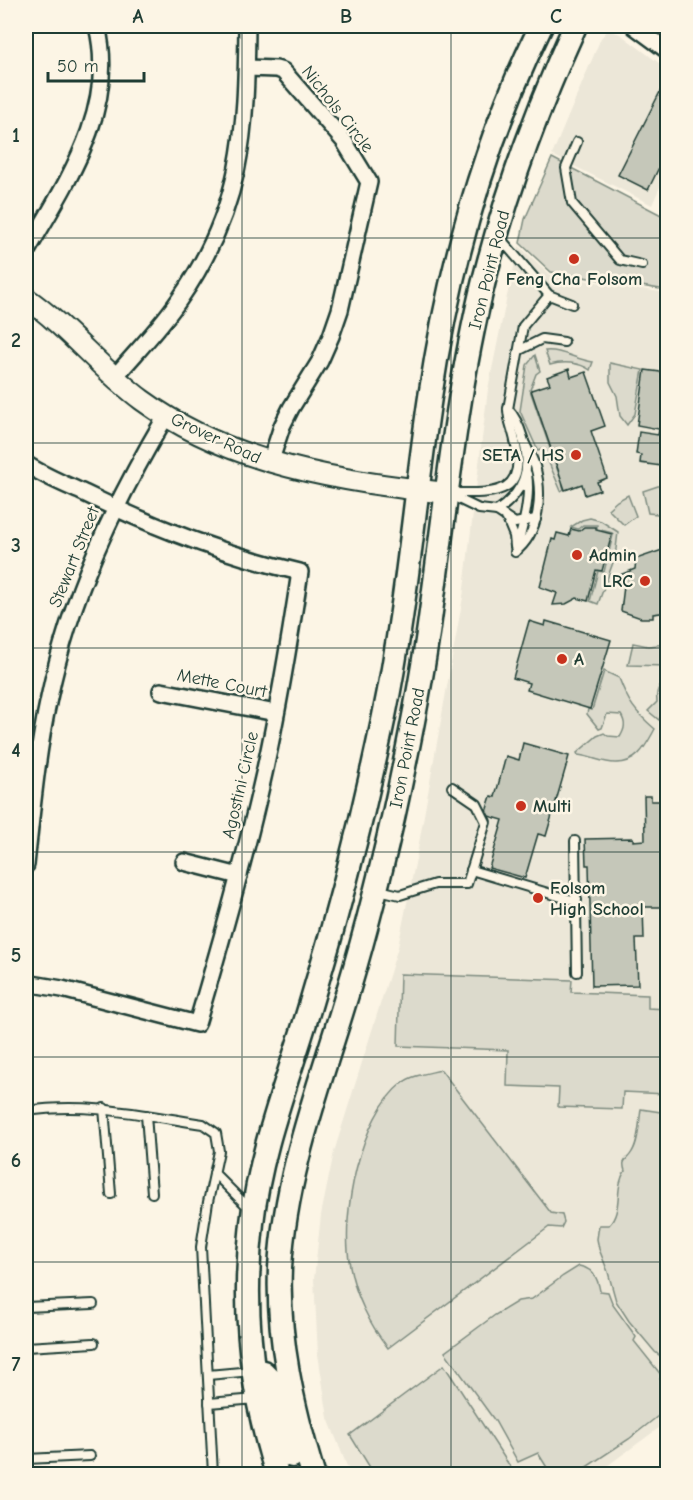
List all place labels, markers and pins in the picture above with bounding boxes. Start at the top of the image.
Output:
marker: Feng Cha Folsom [567,252,581,266]
place label: Feng Cha Folsom [506,269,642,290]
place label: SETA / HS [482,445,564,466]
marker: SETA / HS [569,448,583,462]
place label: Admin [589,545,637,566]
marker: Admin [570,548,584,562]
place label: LRC [602,571,633,592]
marker: LRC [638,574,652,588]
place label: A [574,649,584,670]
marker: A [555,652,569,666]
place label: Multi [533,796,571,817]
marker: Multi [514,799,528,813]
place label: Folsom High School [550,878,644,920]
marker: Folsom High School [531,891,545,905]

